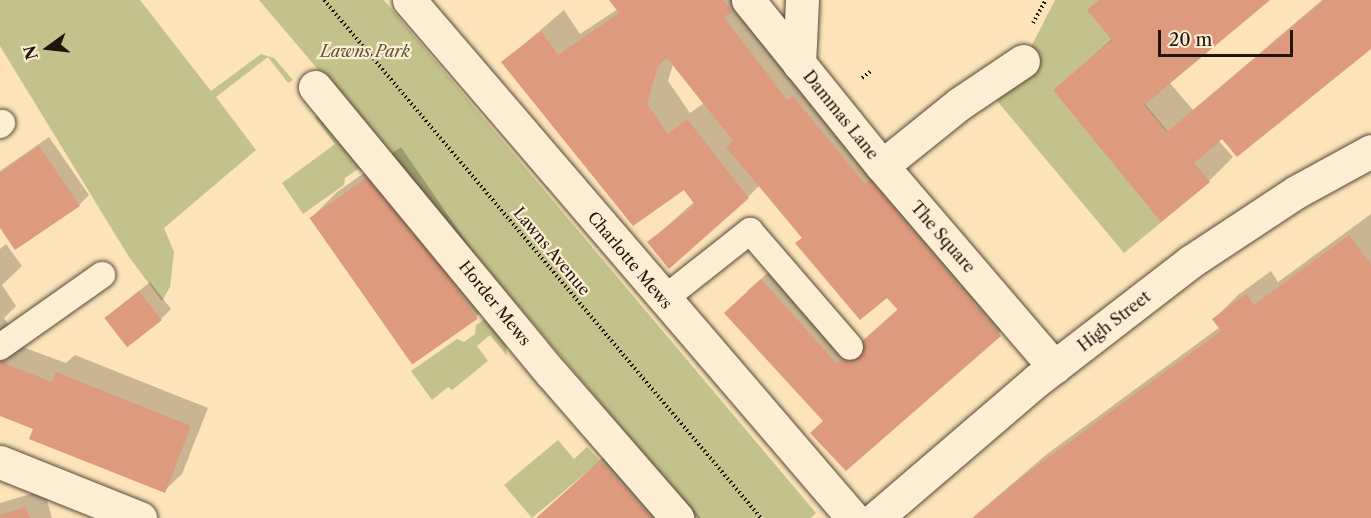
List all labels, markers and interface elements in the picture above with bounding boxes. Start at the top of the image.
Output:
north arrow [18,18,78,78]
scale bar [1161,18,1296,56]
text: 20 m [1169,29,1212,51]
park label: Lawns Park [320,41,410,61]
text: N [19,43,42,62]
street label: Dammas Lane [799,67,883,163]
street label: The Square [907,197,979,277]
street label: Lawns Avenue [509,203,595,299]
street label: Charlotte Mews [584,207,676,313]
street label: Horder Mews [455,257,535,349]
street label: High Street [1074,287,1154,355]

